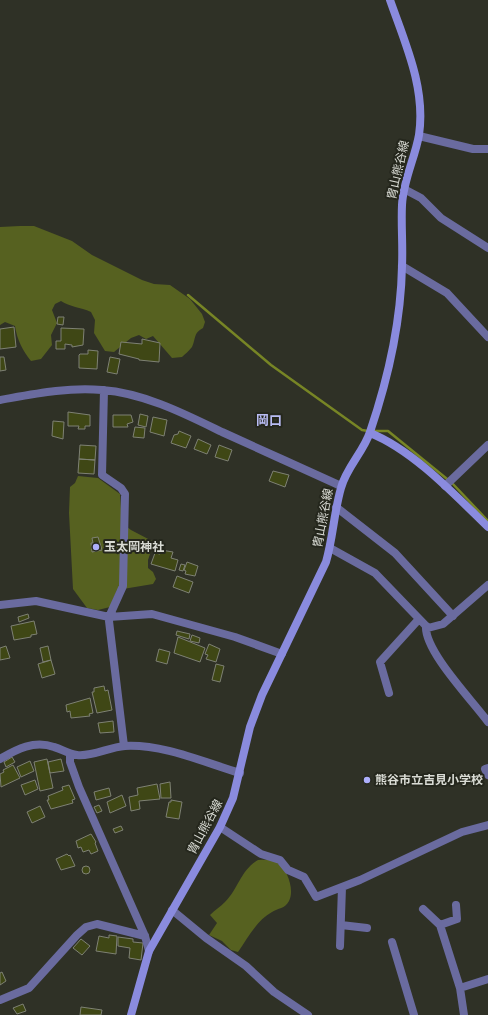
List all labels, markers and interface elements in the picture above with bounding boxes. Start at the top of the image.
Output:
street label: 胄山熊谷線 [383,139,411,201]
district label: 岡口 [256,412,282,428]
street label: 胄山熊谷線 [309,487,335,549]
place label: 玉太岡神社 [104,539,164,553]
marker: 玉太岡神社 [91,542,101,552]
place label: 熊谷市立吉見小学校 [375,772,483,786]
marker: 熊谷市立吉見小学校 [362,775,372,785]
street label: 胄山熊谷線 [184,797,224,856]

